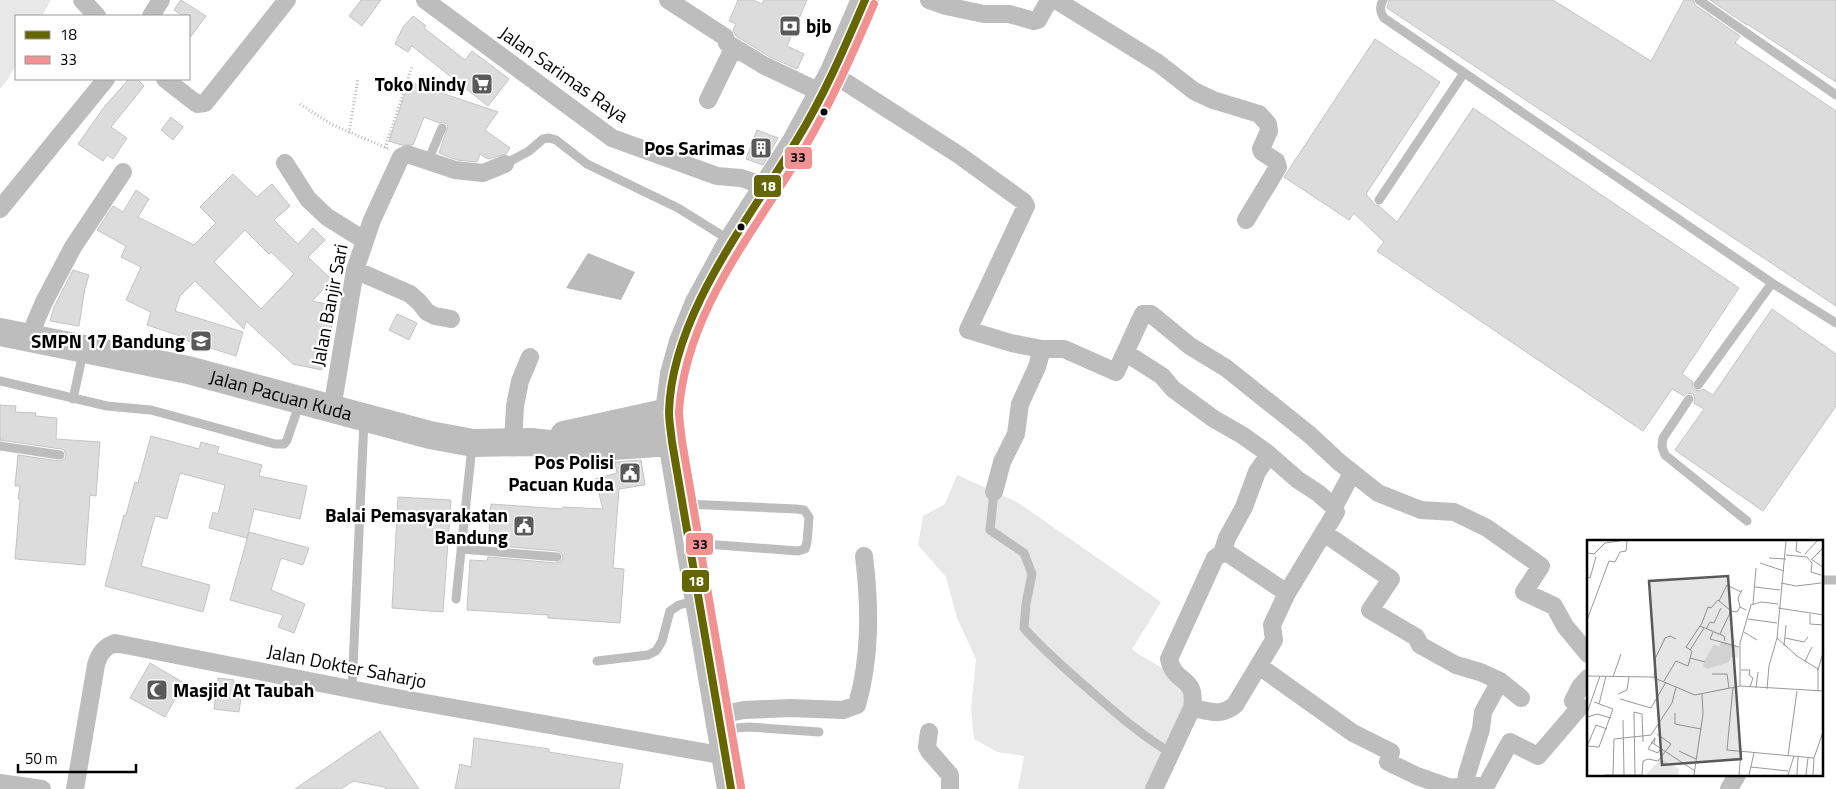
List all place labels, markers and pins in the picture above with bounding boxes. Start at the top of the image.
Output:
place label: bjb [806,11,832,40]
bank icon: bjb [778,14,802,38]
place label: Toko Nindy [375,69,466,98]
supermarket icon: Toko Nindy [470,72,494,96]
unlabelled marker [819,107,829,117]
place label: Pos Sarimas [644,133,745,162]
building icon: Pos Sarimas [749,136,773,160]
unlabelled marker [736,222,746,232]
place label: SMPN 17 Bandung [31,326,185,355]
school or university icon: SMPN 17 Bandung [189,329,213,353]
place label: Pos Polisi Pacuan Kuda [508,447,614,498]
public building icon: Pos Polisi Pacuan Kuda [618,461,642,485]
place label: Balai Pemasyarakatan Bandung [325,500,508,551]
public building icon: Balai Pemasyarakatan Bandung [512,514,536,538]
place label: Masjid At Taubah [173,675,314,704]
mosque icon: Masjid At Taubah [145,678,169,702]

